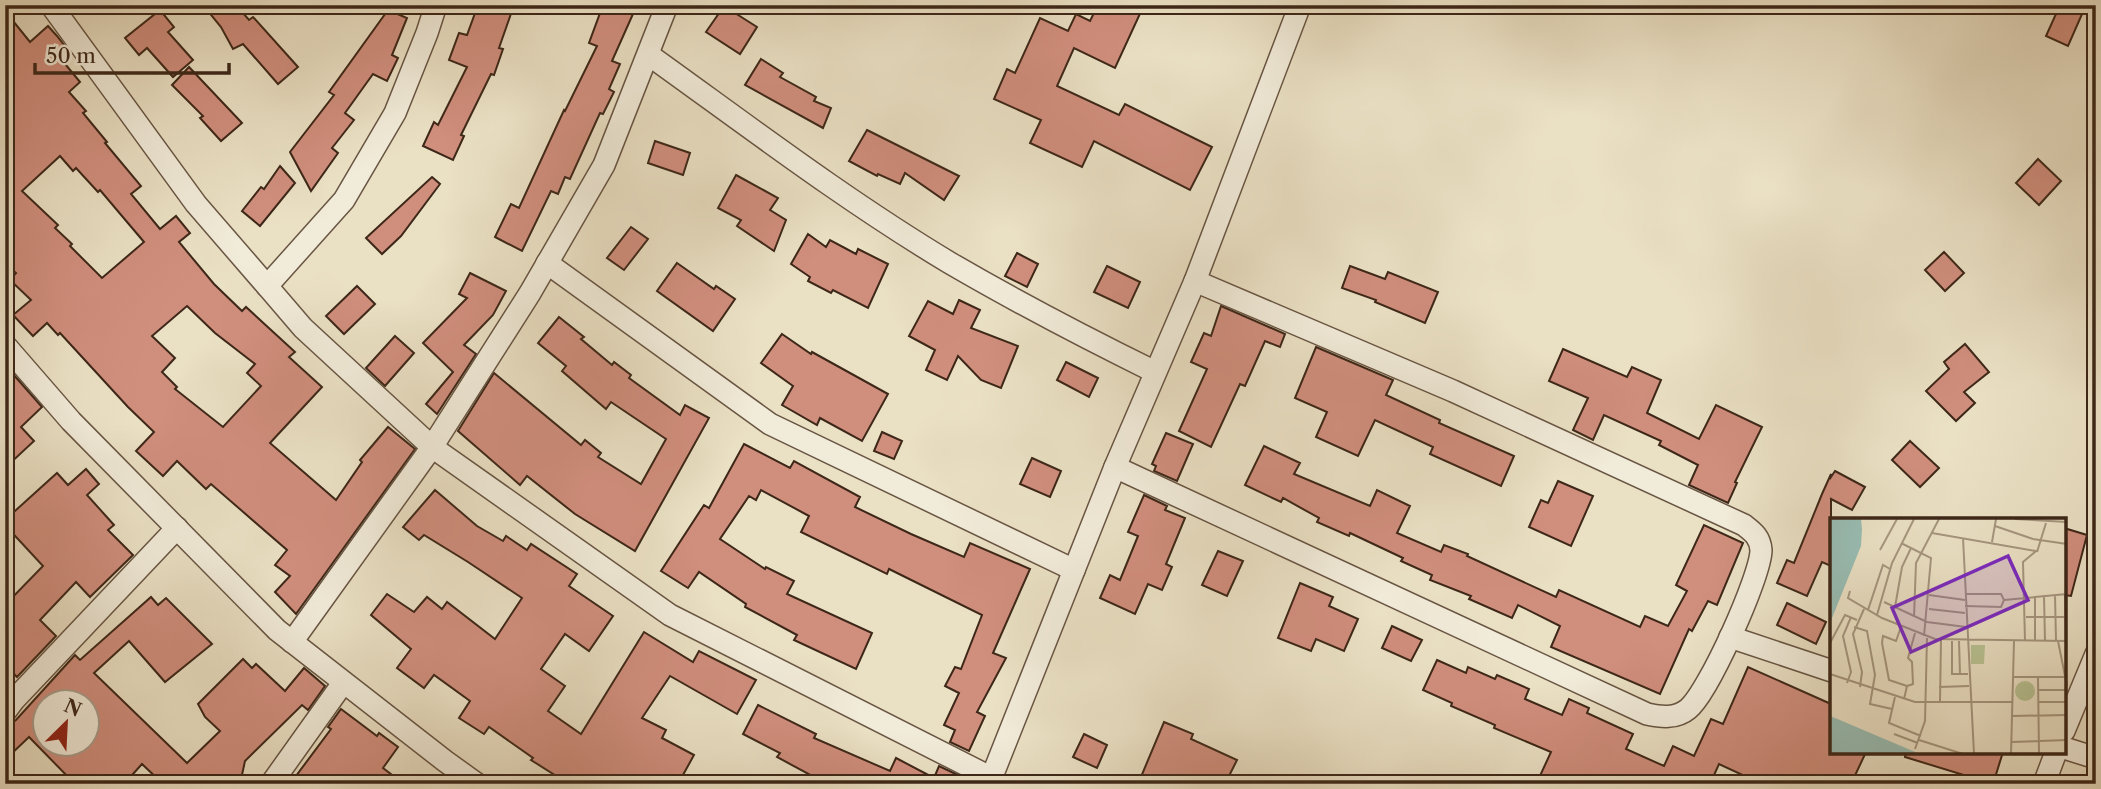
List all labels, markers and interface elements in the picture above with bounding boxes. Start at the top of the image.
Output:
scale bar [35,32,229,76]
text: 50 m [46,43,96,68]
inset map [1830,518,2066,754]
north arrow [32,688,102,758]
text: N [60,694,85,722]

